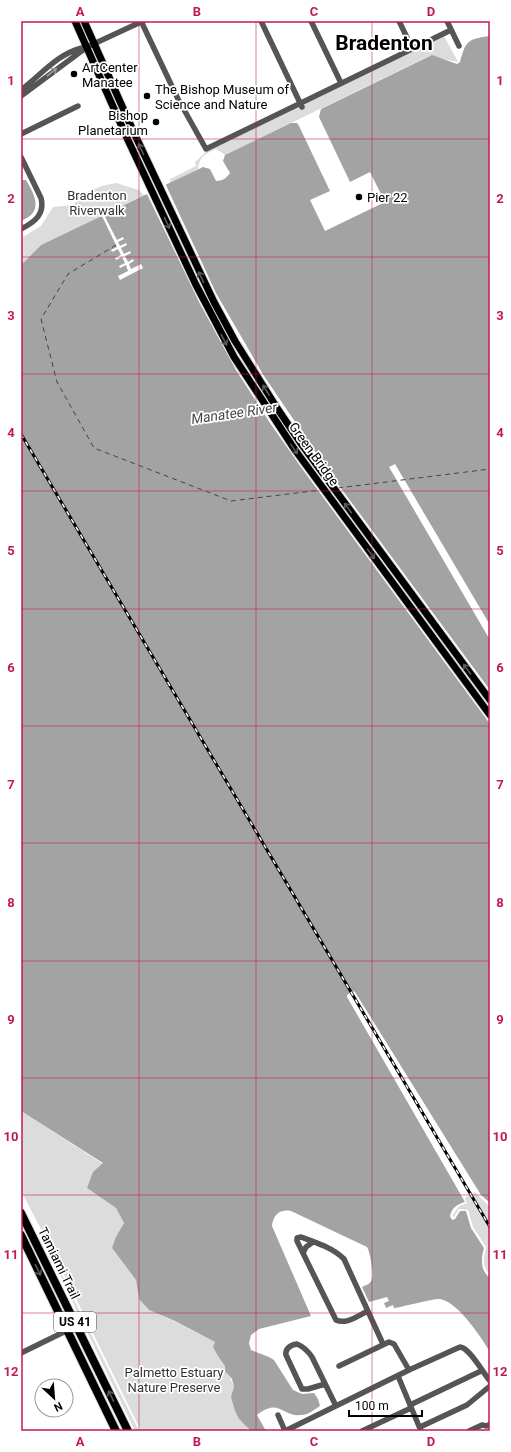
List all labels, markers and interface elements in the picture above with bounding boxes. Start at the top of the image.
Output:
text: A [76,4,85,19]
text: B [193,4,201,19]
text: C [310,4,319,19]
text: D [427,4,435,19]
district label: Bradenton [335,31,433,55]
place label: ArtCenter Manatee [82,60,138,90]
one-way arrow [46,68,57,77]
marker: ArtCenter Manatee [69,69,79,79]
text: 1 [7,73,15,88]
text: 1 [496,73,504,88]
place label: The Bishop Museum of Science and Nature [155,82,289,112]
marker: The Bishop Museum of Science and Nature [142,91,152,101]
place label: Bishop Planetarium [78,108,148,138]
marker: Bishop Planetarium [151,117,161,127]
one-way arrow [137,144,144,156]
park label: Bradenton Riverwalk [67,188,127,218]
place label: Pier 22 [367,190,408,205]
text: 2 [7,191,15,206]
text: 2 [496,191,504,206]
marker: Pier 22 [354,192,364,202]
one-way arrow [164,217,171,229]
one-way arrow [197,272,204,284]
text: 3 [7,308,15,323]
text: 3 [496,308,504,323]
one-way arrow [221,334,229,346]
one-way arrow [261,384,269,396]
water label: Manatee River [190,399,278,427]
street label: Green Bridge [286,419,342,489]
text: 4 [7,425,15,440]
text: 4 [496,425,504,440]
one-way arrow [290,443,298,454]
one-way arrow [344,503,353,514]
text: 5 [7,543,15,558]
text: 5 [496,543,504,558]
one-way arrow [367,548,376,559]
text: 6 [7,660,15,675]
text: 6 [496,660,504,675]
one-way arrow [463,664,471,675]
text: 7 [7,777,15,792]
text: 7 [496,777,504,792]
text: 8 [7,895,15,910]
text: 8 [496,895,504,910]
text: 9 [7,1012,15,1027]
text: 9 [496,1012,504,1027]
text: 10 [4,1129,18,1144]
text: 10 [493,1129,507,1144]
street label: Tamiami Trail [35,1225,83,1301]
text: 11 [4,1247,18,1262]
text: 11 [493,1247,507,1262]
one-way arrow [35,1264,42,1276]
road number: US 41 [54,1312,96,1332]
text: 12 [4,1364,18,1379]
text: 12 [493,1364,507,1379]
park label: Palmetto Estuary Nature Preserve [125,1365,223,1395]
north arrow [34,1378,74,1418]
one-way arrow [107,1390,114,1402]
scale bar [349,1392,422,1418]
text: N [52,1399,65,1414]
text: 100 m [355,1399,389,1413]
text: A [76,1434,85,1449]
text: B [193,1434,201,1449]
text: C [310,1434,319,1449]
text: D [427,1434,435,1449]

